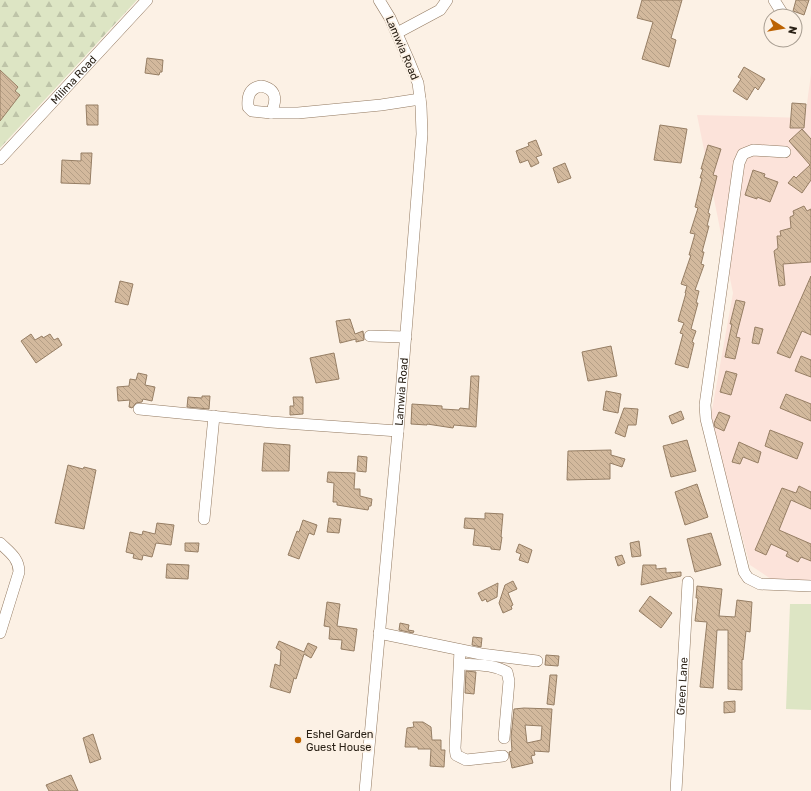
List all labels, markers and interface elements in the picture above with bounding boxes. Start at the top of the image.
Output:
north arrow [763,8,803,48]
street label: Lamwia Road [383,14,421,82]
text: N [785,25,799,35]
street label: Milima Road [48,53,99,107]
street label: Lamwia Road [392,357,410,426]
street label: Green Lane [674,657,690,716]
place label: Eshel Garden Guest House [306,728,374,754]
marker: Eshel Garden Guest House [293,735,303,745]

